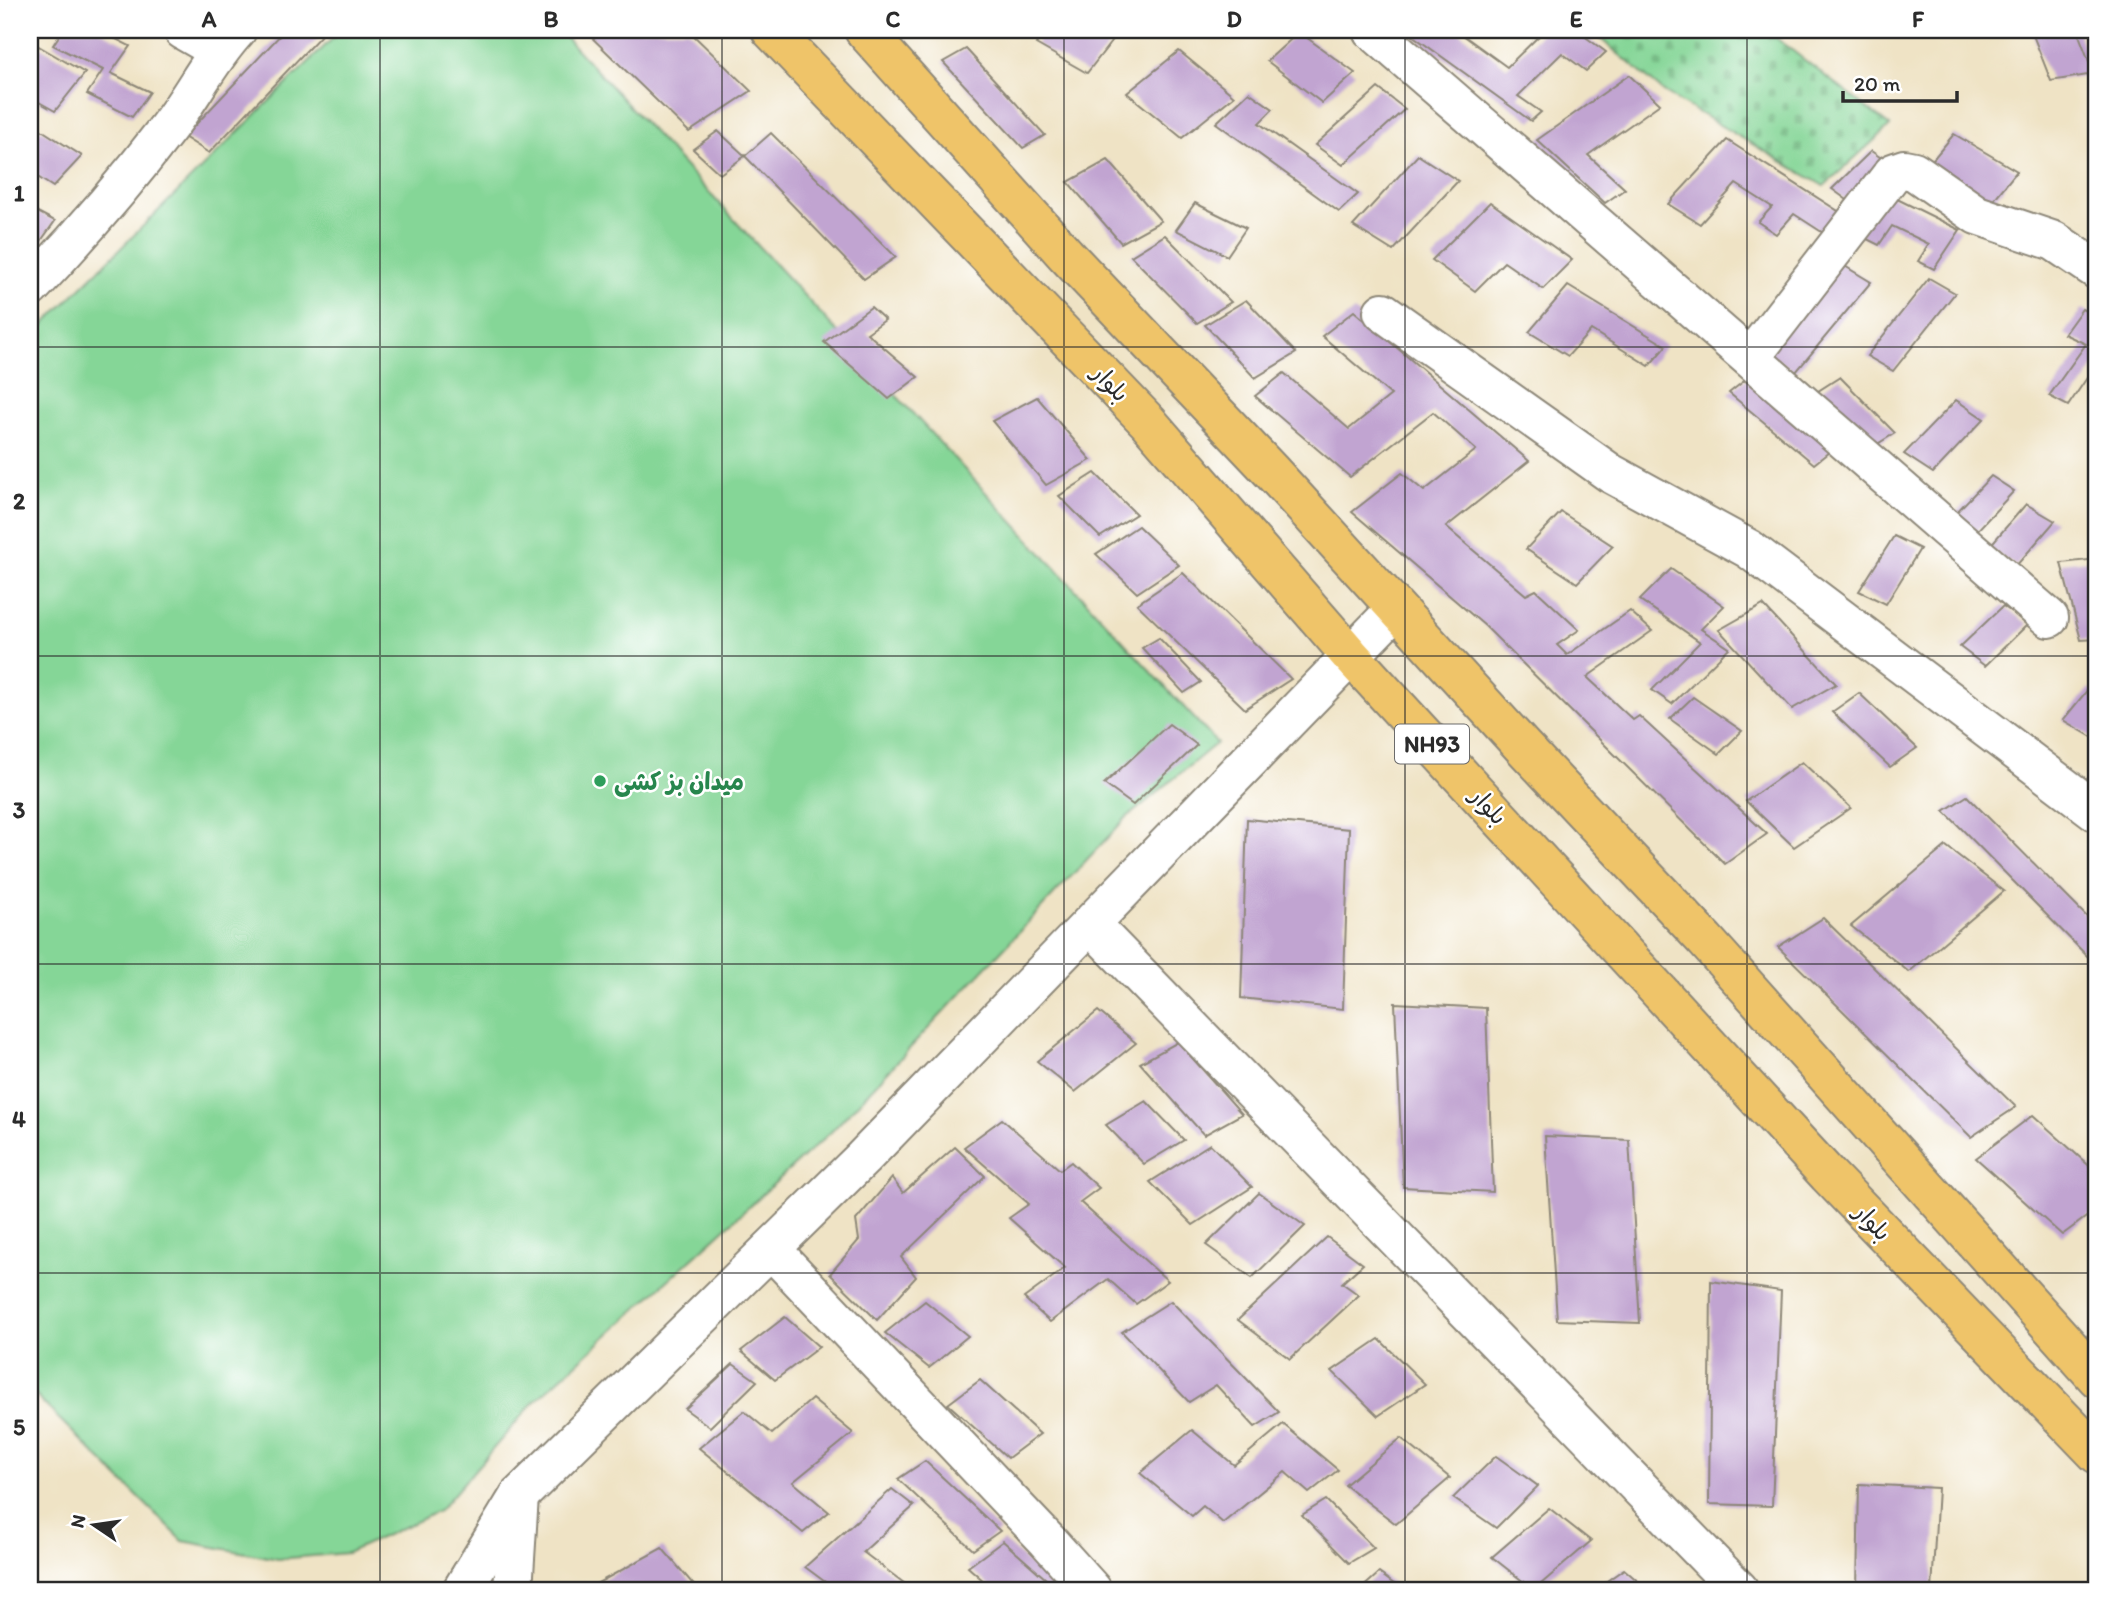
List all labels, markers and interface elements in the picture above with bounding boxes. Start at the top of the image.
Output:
text: A [201,5,217,33]
text: B [544,5,559,33]
text: C [886,5,901,33]
text: D [1226,5,1242,33]
text: E [1570,5,1583,33]
text: F [1912,5,1925,33]
scale bar [1843,60,1957,104]
text: 20 m [1854,71,1901,96]
text: 1 [14,179,25,207]
street label: بلوار [1084,357,1136,408]
text: 2 [13,487,26,515]
road number: NH93 [1395,724,1469,764]
place label: میدان بز کشی [614,767,744,797]
marker: میدان بز کشی [592,773,608,789]
street label: بلوار [1462,780,1513,831]
text: 3 [13,796,26,824]
text: 4 [12,1105,26,1133]
street label: بلوار [1846,1196,1898,1247]
text: 5 [13,1413,25,1441]
north arrow [60,1490,130,1560]
text: N [65,1512,91,1530]

